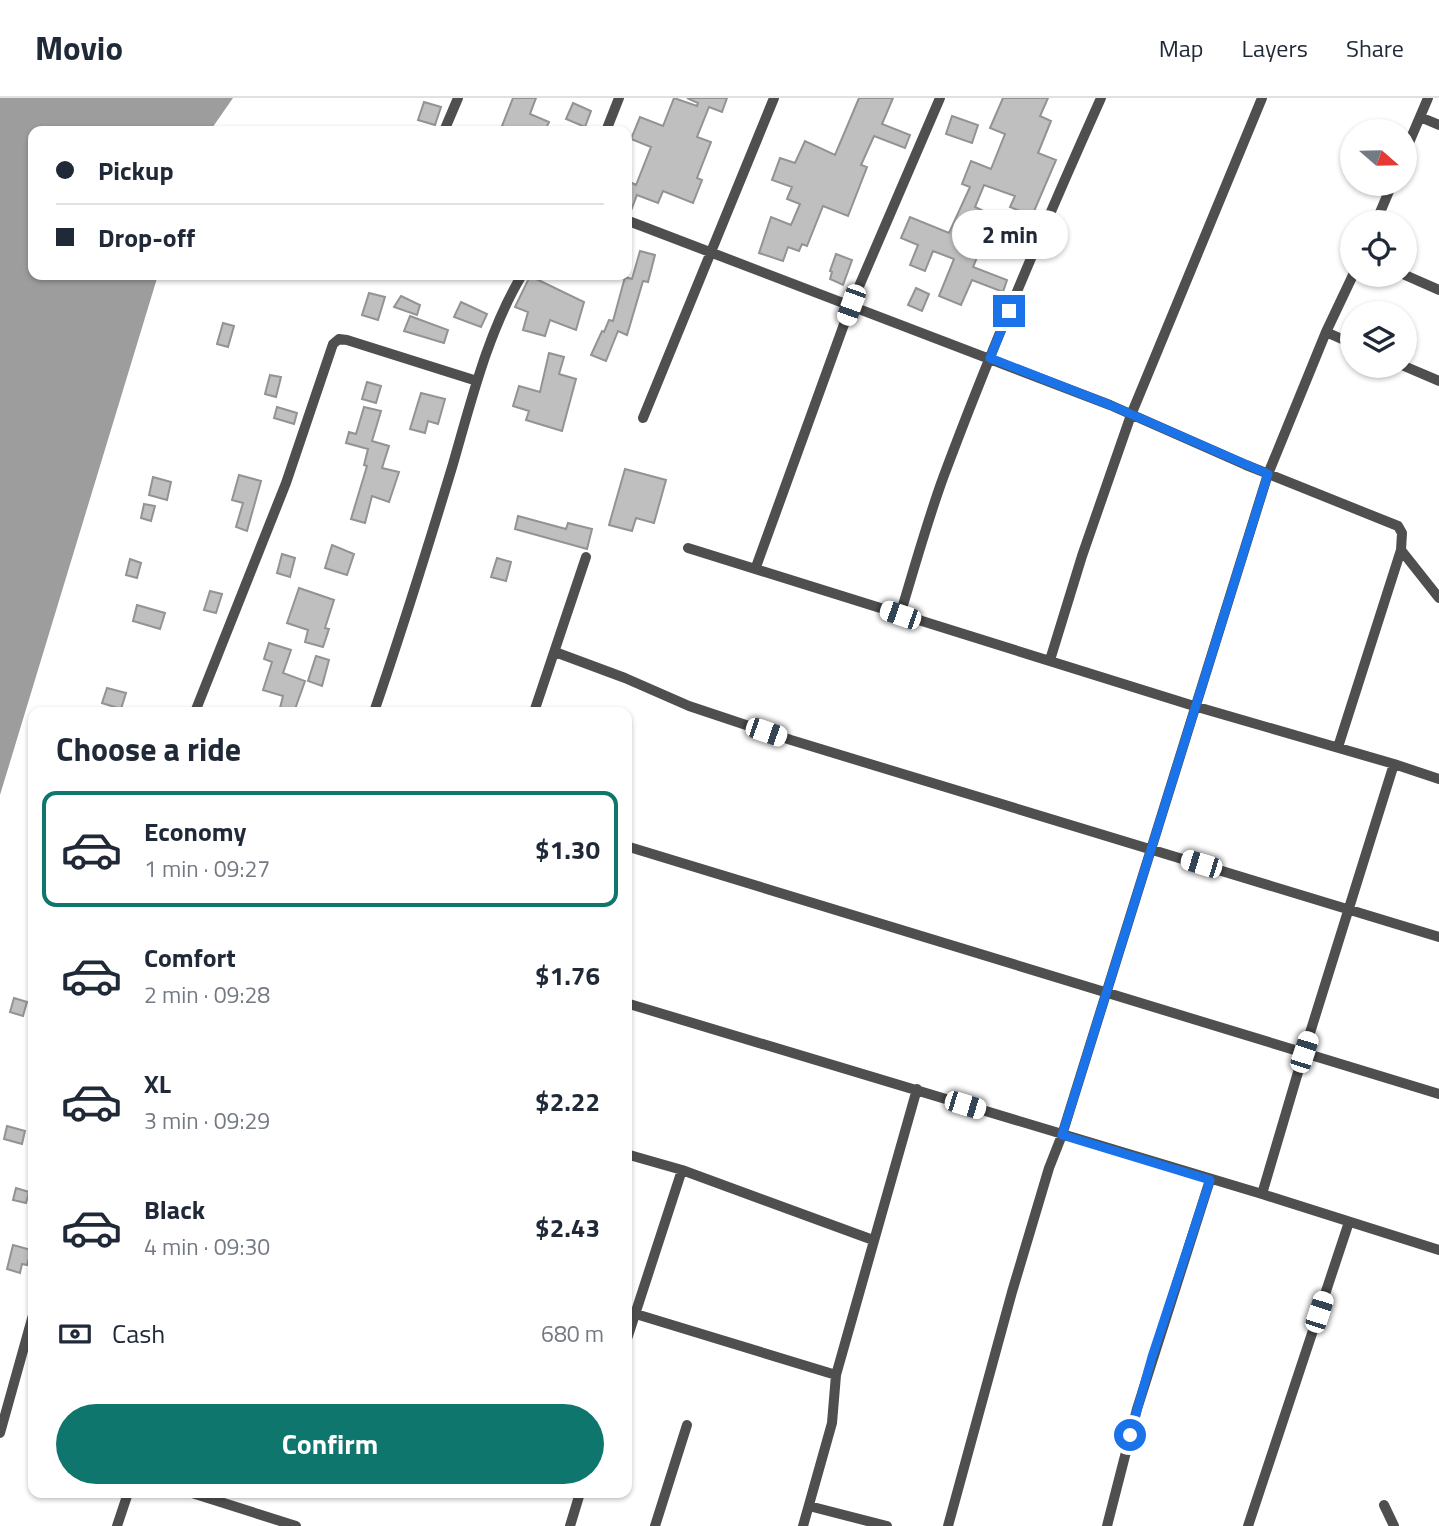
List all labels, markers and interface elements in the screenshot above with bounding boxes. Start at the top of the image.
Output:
text: Movio [35,23,123,73]
text: Map [1159,30,1204,66]
text: Layers [1242,30,1308,66]
text: Share [1346,30,1404,66]
north arrow [1340,119,1418,196]
map controls [1340,119,1417,378]
text: Pickup [98,151,174,190]
callout: 2 min [951,209,1067,258]
button: locate [1340,210,1417,287]
text: 2 min [982,217,1038,252]
text: Drop-off [98,218,195,257]
car [834,282,869,328]
route end [993,295,1025,327]
button: layers [1340,301,1417,378]
car [877,598,924,632]
car [743,715,790,749]
text: Choose a ride [56,725,241,773]
text: Economy [144,812,246,851]
icon: car [60,818,123,881]
text: $1.30 [535,830,600,869]
car [1178,848,1225,880]
text: 1 min · 09:27 [144,851,270,886]
text: Comfort [144,938,236,977]
icon: car [60,944,123,1007]
text: $1.76 [535,956,600,995]
text: 2 min · 09:28 [144,977,270,1012]
car [1288,1029,1321,1075]
text: XL [144,1064,171,1103]
icon: car [60,1070,123,1133]
text: $2.22 [535,1082,600,1121]
car [942,1089,989,1121]
text: 3 min · 09:29 [144,1103,270,1138]
text: Black [144,1190,205,1229]
icon: car [60,1196,123,1259]
text: $2.43 [535,1208,600,1247]
text: 4 min · 09:30 [144,1229,270,1264]
car [1303,1289,1336,1335]
text: Cash [112,1314,165,1353]
icon: cash [56,1315,94,1353]
text: 680 m [541,1316,604,1351]
button: Confirm [56,1404,604,1484]
route start [1114,1419,1146,1451]

